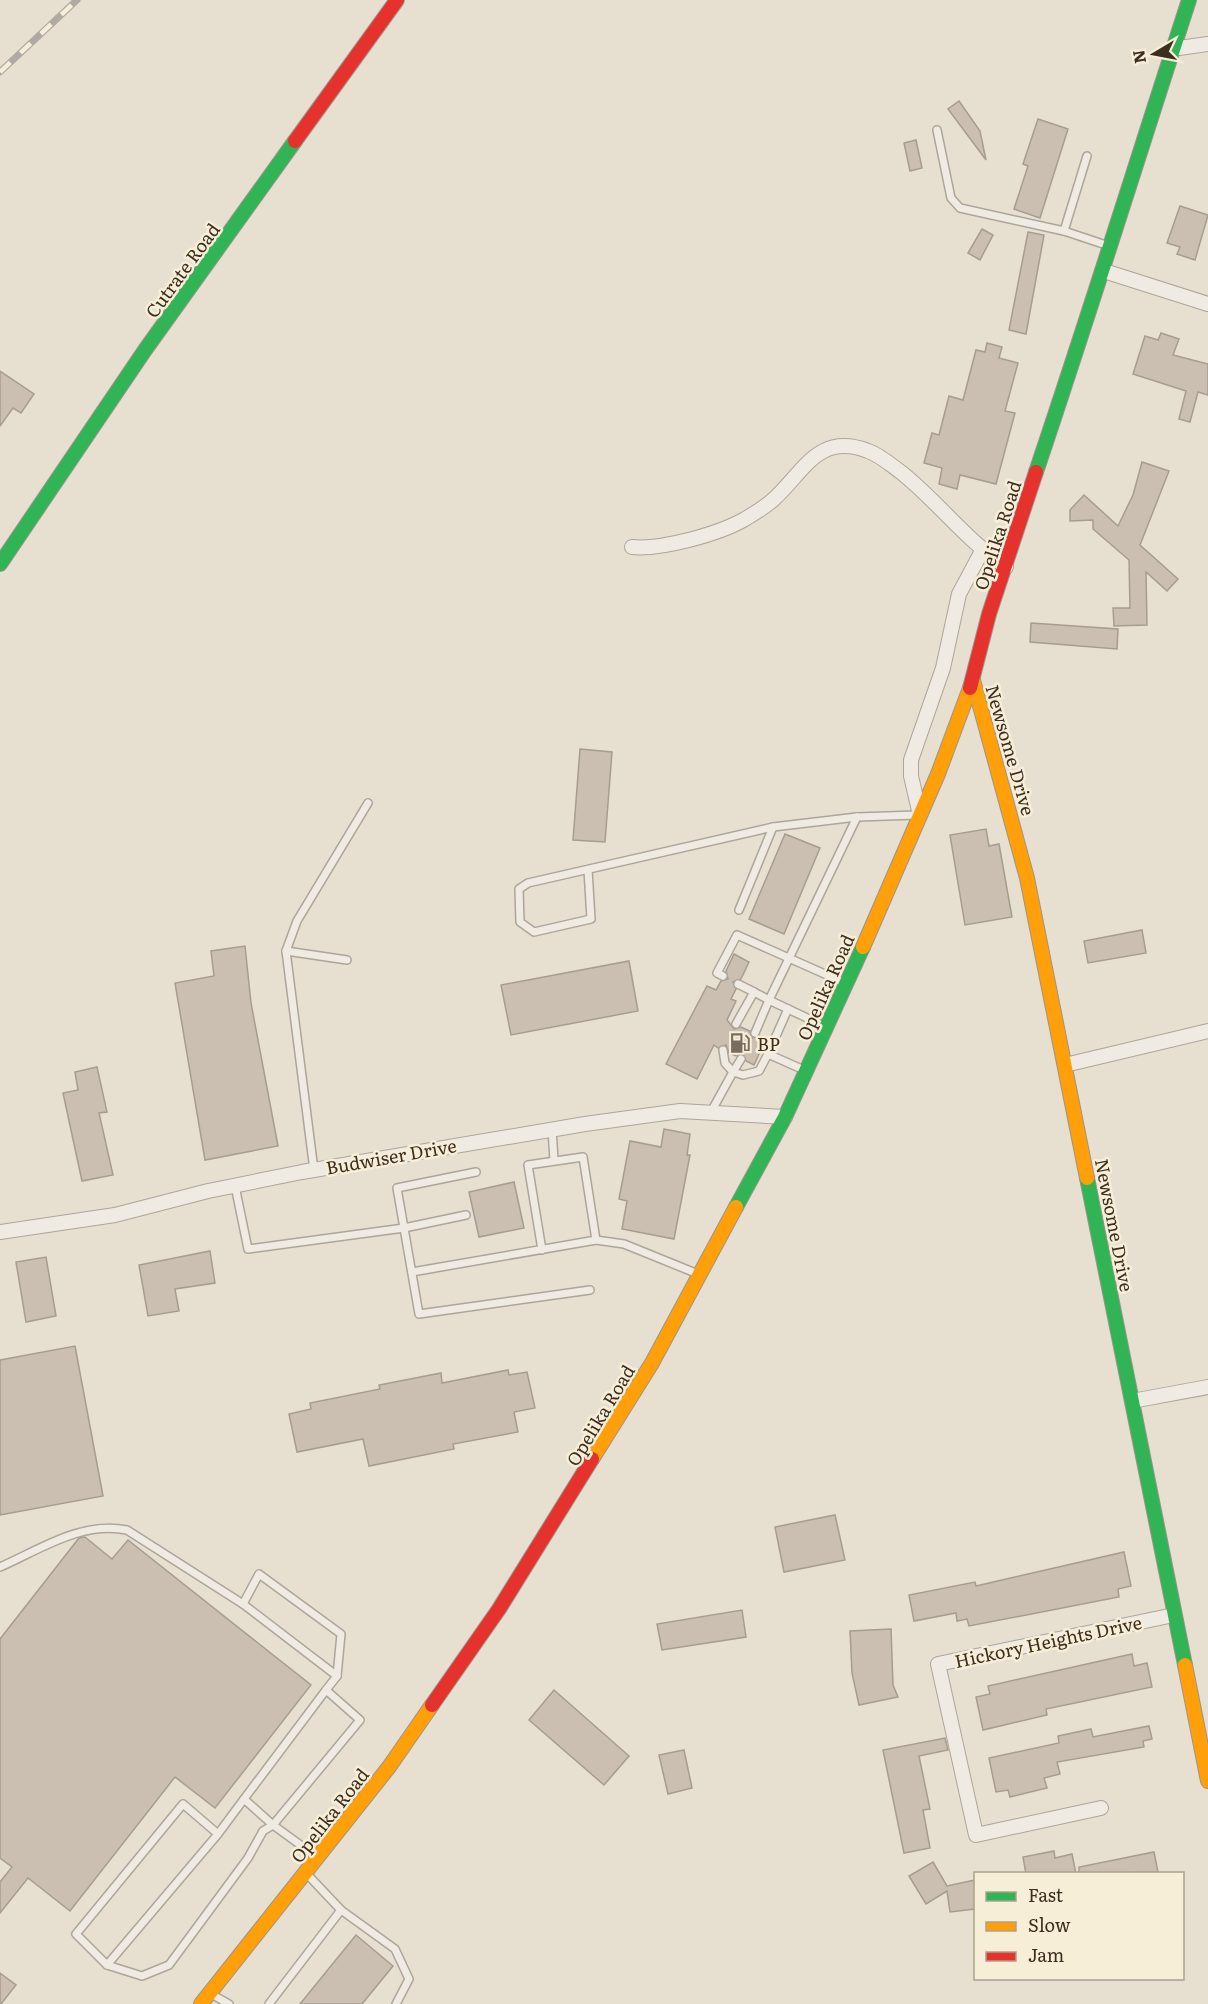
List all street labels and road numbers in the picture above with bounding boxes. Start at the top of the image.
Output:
street label: Cutrate Road [138,217,226,323]
street label: Opelika Road [967,477,1027,593]
street label: Newsome Drive [979,682,1043,818]
street label: Opelika Road [790,930,860,1044]
street label: Budwiser Drive [324,1131,458,1181]
street label: Newsome Drive [1089,1156,1141,1294]
street label: Opelika Road [559,1359,641,1471]
street label: Hickory Heights Drive [952,1608,1144,1674]
street label: Opelika Road [283,1762,375,1868]

